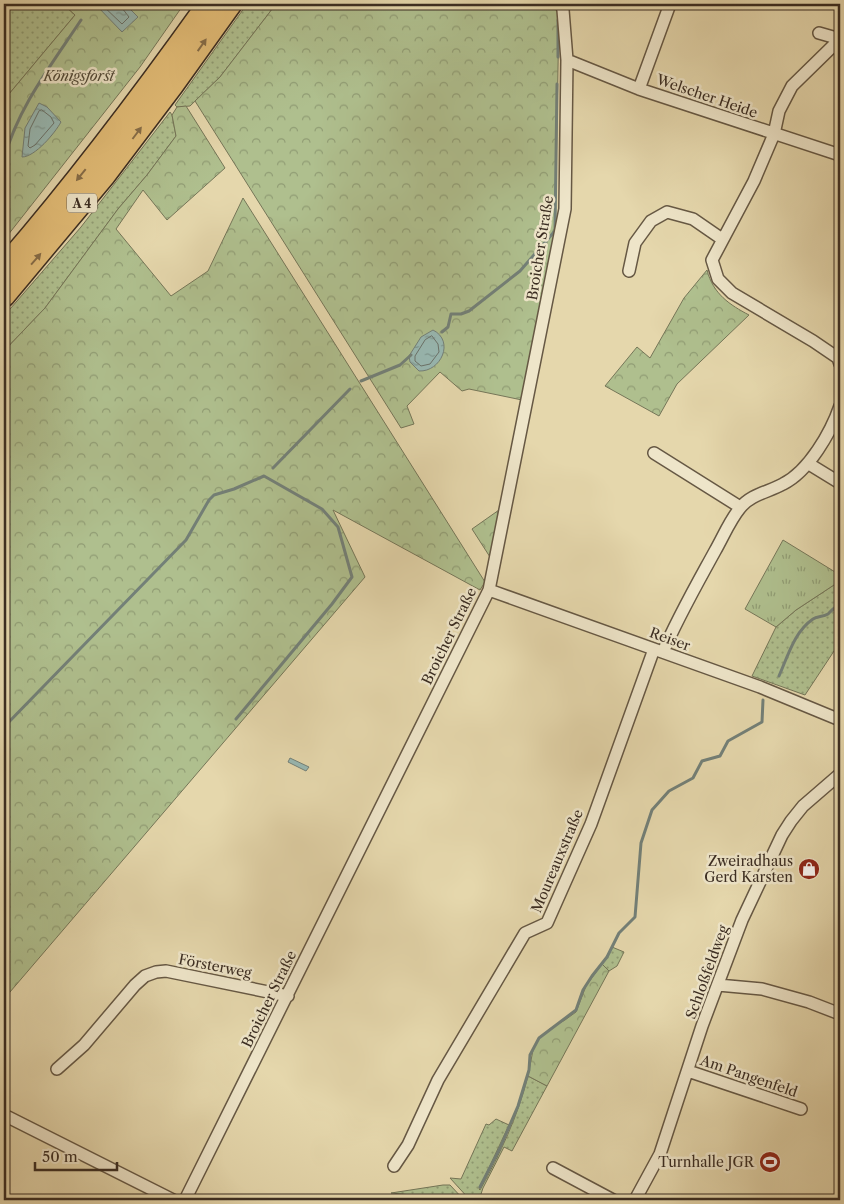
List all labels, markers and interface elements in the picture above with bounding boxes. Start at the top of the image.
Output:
one-way arrow [197,38,207,52]
park label: Königsforst [42,67,116,85]
street label: Welscher Heide [653,70,760,122]
one-way arrow [132,127,143,140]
one-way arrow [76,168,87,181]
road number: A 4 [67,194,97,212]
street label: Broicher Straße [523,194,557,302]
one-way arrow [30,253,41,266]
street label: Broicher Straße [418,584,480,687]
street label: Reiser [647,623,693,655]
street label: Moureauxstraße [527,806,587,915]
place label: Zweiradhaus Gerd Karsten [704,852,793,886]
shop icon: Zweiradhaus Gerd Karsten [797,857,821,881]
street label: Schloßfeldweg [682,922,733,1021]
street label: Broicher Straße [238,947,300,1050]
street label: Försterweg [177,950,254,982]
street label: Am Pangenfeld [697,1051,800,1101]
scale bar [35,1139,118,1171]
text: 50 m [42,1147,78,1166]
sports icon: Turnhalle JGR [758,1150,782,1174]
place label: Turnhalle JGR [658,1153,755,1171]

